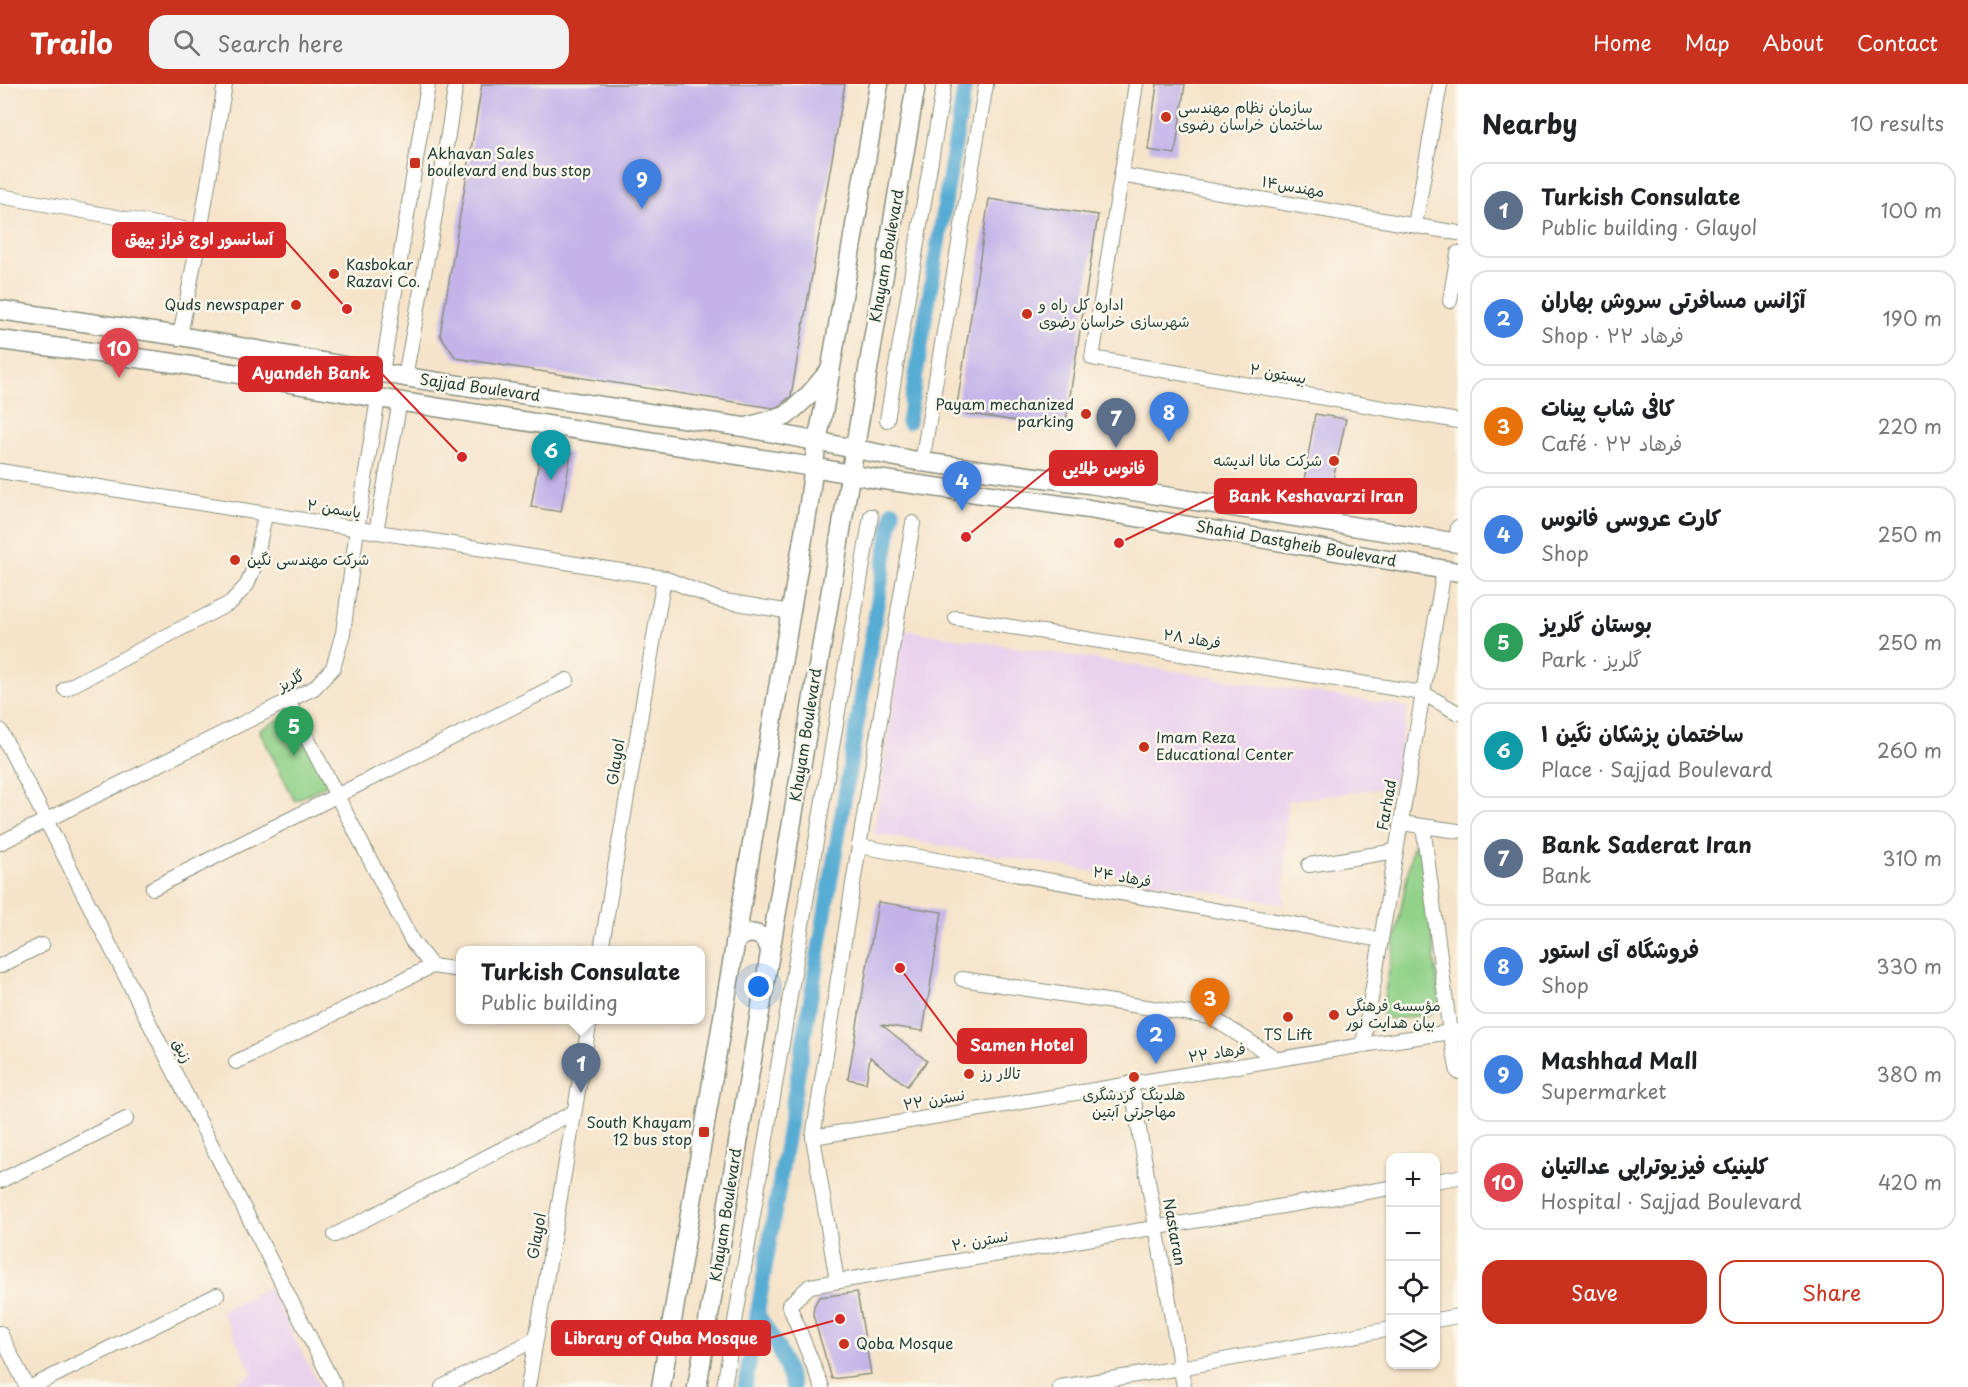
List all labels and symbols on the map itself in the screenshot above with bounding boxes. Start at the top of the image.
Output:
place label: سازمان نظام مهندسی ساختمان خراسان رضوی [1178,95,1323,135]
marker: سازمان نظام مهندسی ساختمان خراسان رضوی [1159,110,1173,124]
place label: Akhavan Sales boulevard end bus stop [427,141,591,181]
marker: Akhavan Sales boulevard end bus stop [408,156,422,170]
pin: 9 [622,160,662,209]
street label: مهندس۱۴ [1260,169,1326,202]
street label: Khayam Boulevard [862,187,909,324]
callout: آسانسور اوج فراز بیهق [113,223,285,257]
text: آسانسور اوج فراز بیهق [125,226,274,250]
place label: Kasbokar Razavi Co. [346,252,420,292]
marker: Kasbokar Razavi Co. [327,267,341,281]
place label: Quds newspaper [165,292,284,315]
place label: اداره کل راه و شهرسازی خراسان رضوی [1038,292,1190,332]
marker: Quds newspaper [289,298,303,312]
marker: اداره کل راه و شهرسازی خراسان رضوی [1020,307,1034,321]
pin: 10 [100,328,138,378]
street label: بیستون ۲ [1248,356,1308,389]
callout: Ayandeh Bank [239,357,382,391]
text: Ayandeh Bank [251,360,371,384]
street label: Sajjad Boulevard [419,367,542,406]
place label: Payam mechanized parking [936,392,1074,432]
pin: 8 [1150,392,1188,442]
pin: 7 [1096,398,1136,448]
marker: Payam mechanized parking [1079,407,1093,421]
pin: 6 [532,430,570,480]
place label: شرکت مانا اندیشه [1213,448,1322,471]
callout: فانوس طلایی [1050,451,1157,485]
marker: شرکت مانا اندیشه [1327,454,1341,468]
text: فانوس طلایی [1063,455,1145,479]
pin: 4 [942,462,982,511]
callout: Bank Keshavarzi Iran [1215,479,1416,513]
text: Bank Keshavarzi Iran [1228,483,1404,507]
street label: یاسمن ۲ [306,492,363,523]
street label: Shahid Dastgheib Boulevard [1194,514,1398,572]
place label: شرکت مهندسی نگین [247,547,369,570]
marker: شرکت مهندسی نگین [228,553,242,567]
street label: فرهاد ۲۸ [1162,622,1223,653]
street label: گلریز [271,663,308,697]
street label: Khayam Boulevard [783,666,826,803]
pin: 5 [274,706,314,756]
place label: Imam Reza Educational Center [1156,725,1294,765]
street label: Glayol [600,737,630,787]
marker: Imam Reza Educational Center [1137,740,1151,754]
street label: Farhad [1370,777,1401,832]
street label: فرهاد ۲۴ [1091,859,1153,892]
your location [744,972,773,1001]
pin: 3 [1190,978,1230,1028]
place label: مؤسسه فرهنگی بیان هدایت نور [1345,993,1441,1033]
marker: مؤسسه فرهنگی بیان هدایت نور [1327,1008,1341,1022]
marker: TS Lift [1281,1010,1295,1024]
pin: 2 [1136,1014,1176,1064]
place label: TS Lift [1264,1022,1312,1045]
callout: Samen Hotel [958,1029,1086,1063]
text: Samen Hotel [970,1032,1074,1056]
street label: زنبق [167,1034,199,1067]
street label: فرهاد ۲۲ [1186,1036,1247,1067]
pin: 1 [562,1044,600,1093]
place label: تالار رز [980,1061,1021,1084]
marker: تالار رز [962,1067,976,1081]
marker: هلدینگ گردشگری مهاجرتی آبتین [1127,1070,1141,1084]
street label: نسترن ۲۲ [901,1082,966,1115]
place label: هلدینگ گردشگری مهاجرتی آبتین [1083,1082,1185,1122]
place label: South Khayam 12 bus stop [586,1110,692,1150]
marker: South Khayam 12 bus stop [697,1125,711,1139]
street label: Khayam Boulevard [703,1146,746,1283]
street label: Nastaran [1158,1196,1193,1267]
street label: Glayol [520,1211,551,1261]
street label: نسترن ۲۰ [950,1223,1010,1256]
callout: Library of Quba Mosque [552,1321,770,1355]
text: Library of Quba Mosque [564,1325,758,1349]
place label: Qoba Mosque [856,1331,954,1354]
marker: Qoba Mosque [837,1337,851,1351]

